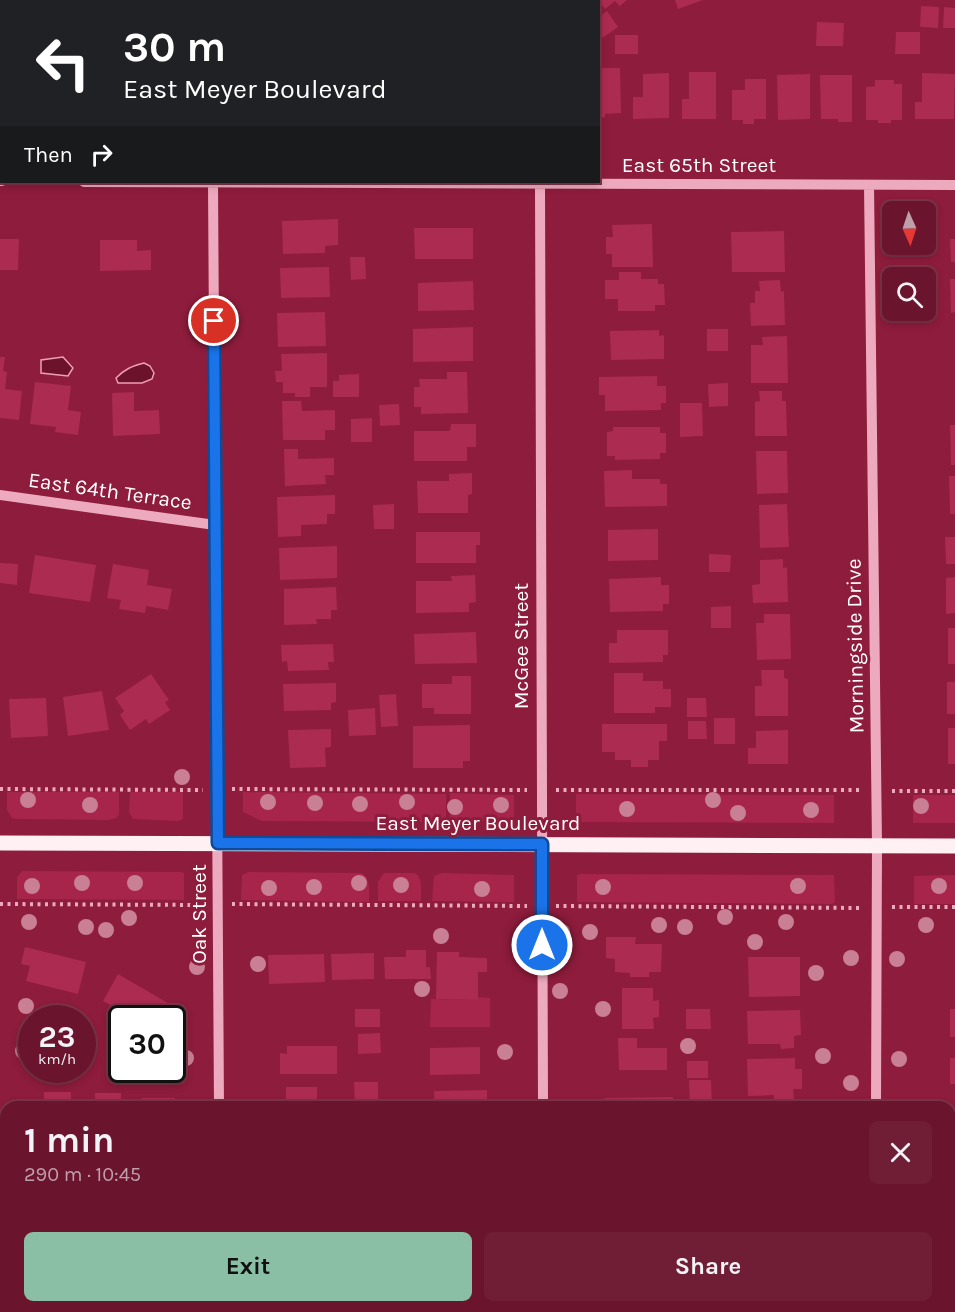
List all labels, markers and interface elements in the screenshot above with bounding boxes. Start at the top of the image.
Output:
text: 30 m [123,22,226,72]
icon: left [24,24,102,102]
text: East Meyer Boulevard [123,73,387,105]
icon: right [85,138,118,171]
text: Then [24,142,73,168]
street label: East 65th Street [622,153,776,177]
north arrow [882,201,936,255]
map controls [882,201,936,321]
button: search [882,267,936,321]
pin [188,295,239,346]
icon: arrive [197,304,230,337]
street label: East 64th Terrace [27,468,193,514]
street label: Morningside Drive [841,558,869,734]
street label: McGee Street [509,583,533,709]
street label: East Meyer Boulevard [375,811,581,835]
street label: Oak Street [187,864,211,964]
position arrow [510,913,574,977]
speed limit sign: 30 [108,1005,186,1083]
text: 23 [39,1019,75,1055]
text: km/h [38,1050,76,1068]
text: 1 min [24,1119,114,1161]
button: close [869,1121,932,1184]
text: 290 m · 10:45 [24,1163,141,1186]
button: Exit [24,1232,472,1301]
button: Share [484,1232,932,1301]

